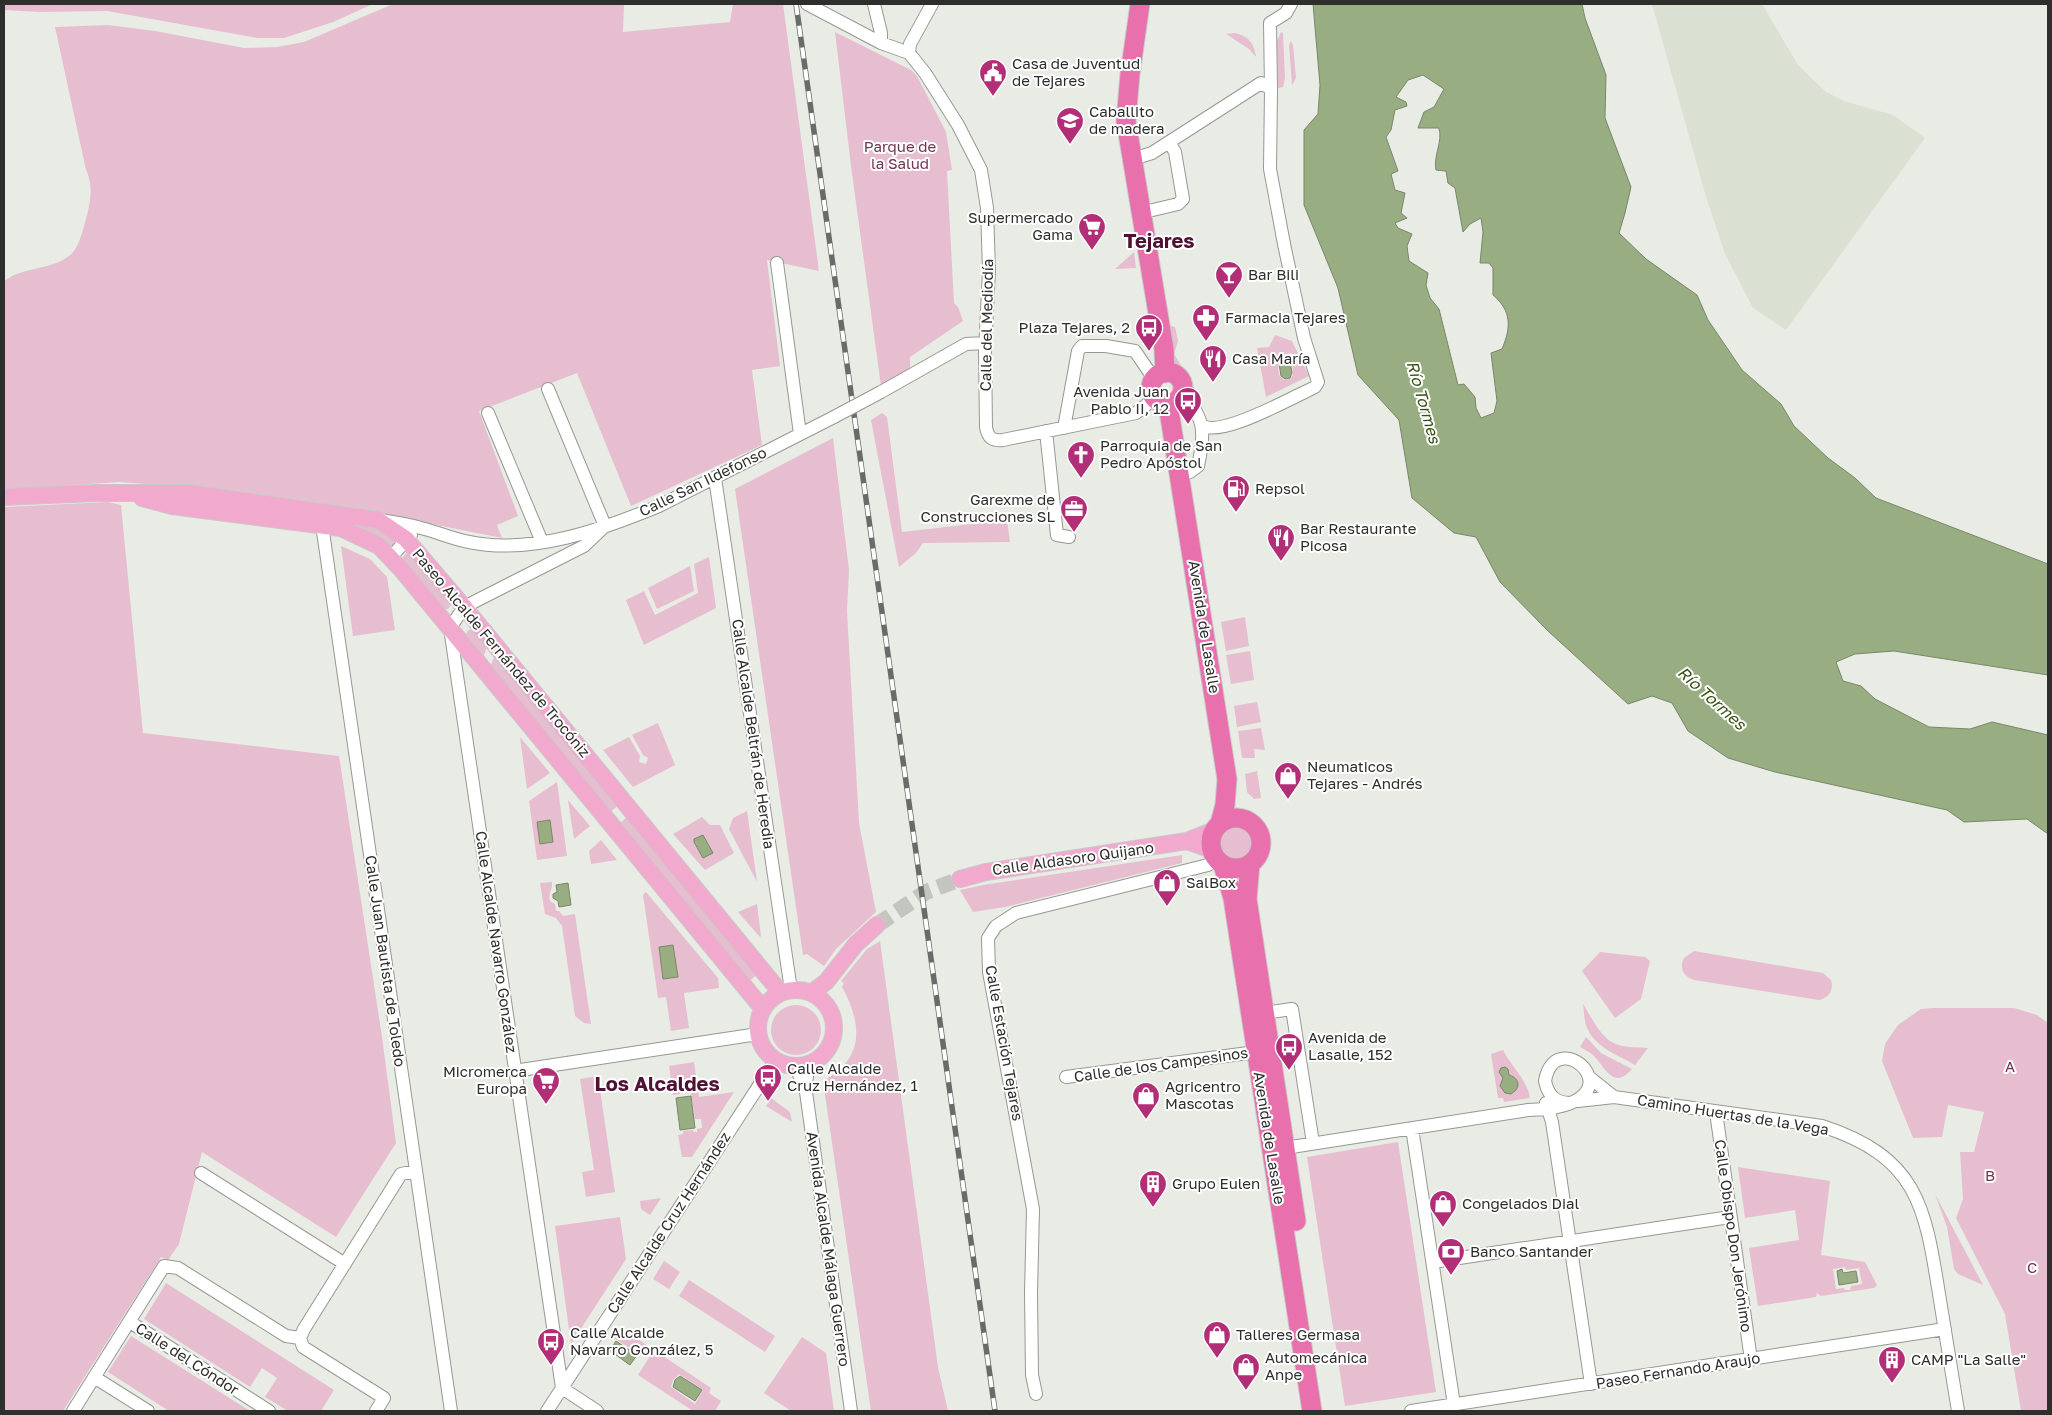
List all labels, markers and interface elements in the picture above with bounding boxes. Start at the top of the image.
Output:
place label: Casa de Juventud de Tejares [1012,54,1140,89]
public building icon: Casa de Juventud de Tejares [978,58,1008,97]
place label: Caballito de madera [1089,102,1165,137]
school or university icon: Caballito de madera [1055,106,1085,145]
park label: Parque de la Salud [864,137,937,172]
place label: Supermercado Gama [968,208,1073,243]
supermarket icon: Supermercado Gama [1077,212,1107,251]
district label: Tejares [1124,228,1194,252]
street label: Calle del Mediodía [976,259,996,391]
bar icon: Bar Bili [1214,260,1244,299]
place label: Bar Bili [1248,265,1299,283]
pharmacy icon: Farmacia Tejares [1191,303,1221,342]
place label: Farmacia Tejares [1225,308,1346,326]
bus stop icon: Plaza Tejares, 2 [1134,313,1164,352]
place label: Plaza Tejares, 2 [1019,318,1130,336]
restaurant icon: Casa María [1198,344,1228,383]
place label: Casa María [1232,349,1311,367]
water label: Río Tormes [1403,358,1446,447]
place label: Avenida Juan Pablo II, 12 [1073,382,1169,417]
bus stop icon: Avenida Juan Pablo II, 12 [1173,386,1203,425]
place label: Parroquia de San Pedro Apóstol [1100,436,1222,471]
church icon: Parroquia de San Pedro Apóstol [1066,440,1096,479]
street label: Calle San Ildefonso [636,442,769,520]
fuel station icon: Repsol [1221,474,1251,513]
place label: Repsol [1255,479,1305,497]
place label: Garexme de Construcciones SL [921,490,1055,525]
office icon: Garexme de Construcciones SL [1059,494,1089,533]
place label: Bar Restaurante Picosa [1300,519,1417,554]
restaurant icon: Bar Restaurante Picosa [1266,523,1296,562]
street label: Paseo Alcalde Fernández de Trocóniz [409,544,595,761]
street label: Avenida de Lasalle [1186,559,1224,695]
street label: Calle Alcalde Beltrán de Heredia [729,618,779,850]
water label: Río Tormes [1674,662,1751,735]
place label: Neumaticos Tejares - Andrés [1307,757,1423,792]
shop icon: Neumaticos Tejares - Andrés [1273,761,1303,800]
street label: Calle Alcalde Navarro González [472,830,522,1054]
street label: Calle Aldasoro Quijano [991,838,1155,878]
street label: Calle Juan Bautista de Toledo [362,854,410,1068]
shop icon: SalBox [1152,868,1182,907]
place label: SalBox [1186,873,1236,891]
street label: Calle Estación Tejares [982,964,1028,1122]
place label: Avenida de Lasalle, 152 [1308,1028,1392,1063]
bus stop icon: Avenida de Lasalle, 152 [1274,1032,1304,1071]
street label: Calle de los Campesinos [1073,1043,1249,1085]
park label: A [2005,1057,2015,1075]
place label: Calle Alcalde Cruz Hernández, 1 [787,1059,918,1094]
place label: Micromerca Europa [443,1062,527,1097]
bus stop icon: Calle Alcalde Cruz Hernández, 1 [753,1063,783,1102]
supermarket icon: Micromerca Europa [531,1066,561,1105]
street label: Avenida de Lasalle [1251,1070,1289,1206]
district label: Los Alcaldes [594,1071,720,1095]
place label: Agricentro Mascotas [1165,1077,1241,1112]
shop icon: Agricentro Mascotas [1131,1081,1161,1120]
street label: Camino Huertas de la Vega [1636,1090,1830,1138]
street label: Calle Alcalde Cruz Hernández [603,1128,734,1317]
street label: Avenida Alcalde Málaga Guerrero [804,1130,854,1368]
street label: Calle Obispo Don Jerónimo [1712,1138,1756,1333]
park label: B [1985,1166,1995,1184]
building icon: Grupo Eulen [1138,1169,1168,1208]
place label: Grupo Eulen [1172,1174,1260,1192]
shop icon: Congelados Dial [1428,1189,1458,1228]
place label: Congelados Dial [1462,1194,1580,1212]
bank icon: Banco Santander [1436,1237,1466,1276]
place label: Banco Santander [1470,1242,1593,1260]
park label: C [2027,1258,2037,1276]
street label: Calle del Cóndor [133,1318,243,1398]
shop icon: Talleres Germasa [1202,1320,1232,1359]
place label: Calle Alcalde Navarro González, 5 [570,1323,713,1358]
place label: Talleres Germasa [1236,1325,1360,1343]
bus stop icon: Calle Alcalde Navarro González, 5 [536,1327,566,1366]
building icon: CAMP "La Salle" [1877,1345,1907,1384]
place label: Automecánica Anpe [1265,1348,1367,1383]
street label: Paseo Fernando Araujo [1594,1348,1761,1392]
place label: CAMP "La Salle" [1911,1350,2026,1368]
shop icon: Automecánica Anpe [1231,1352,1261,1391]

